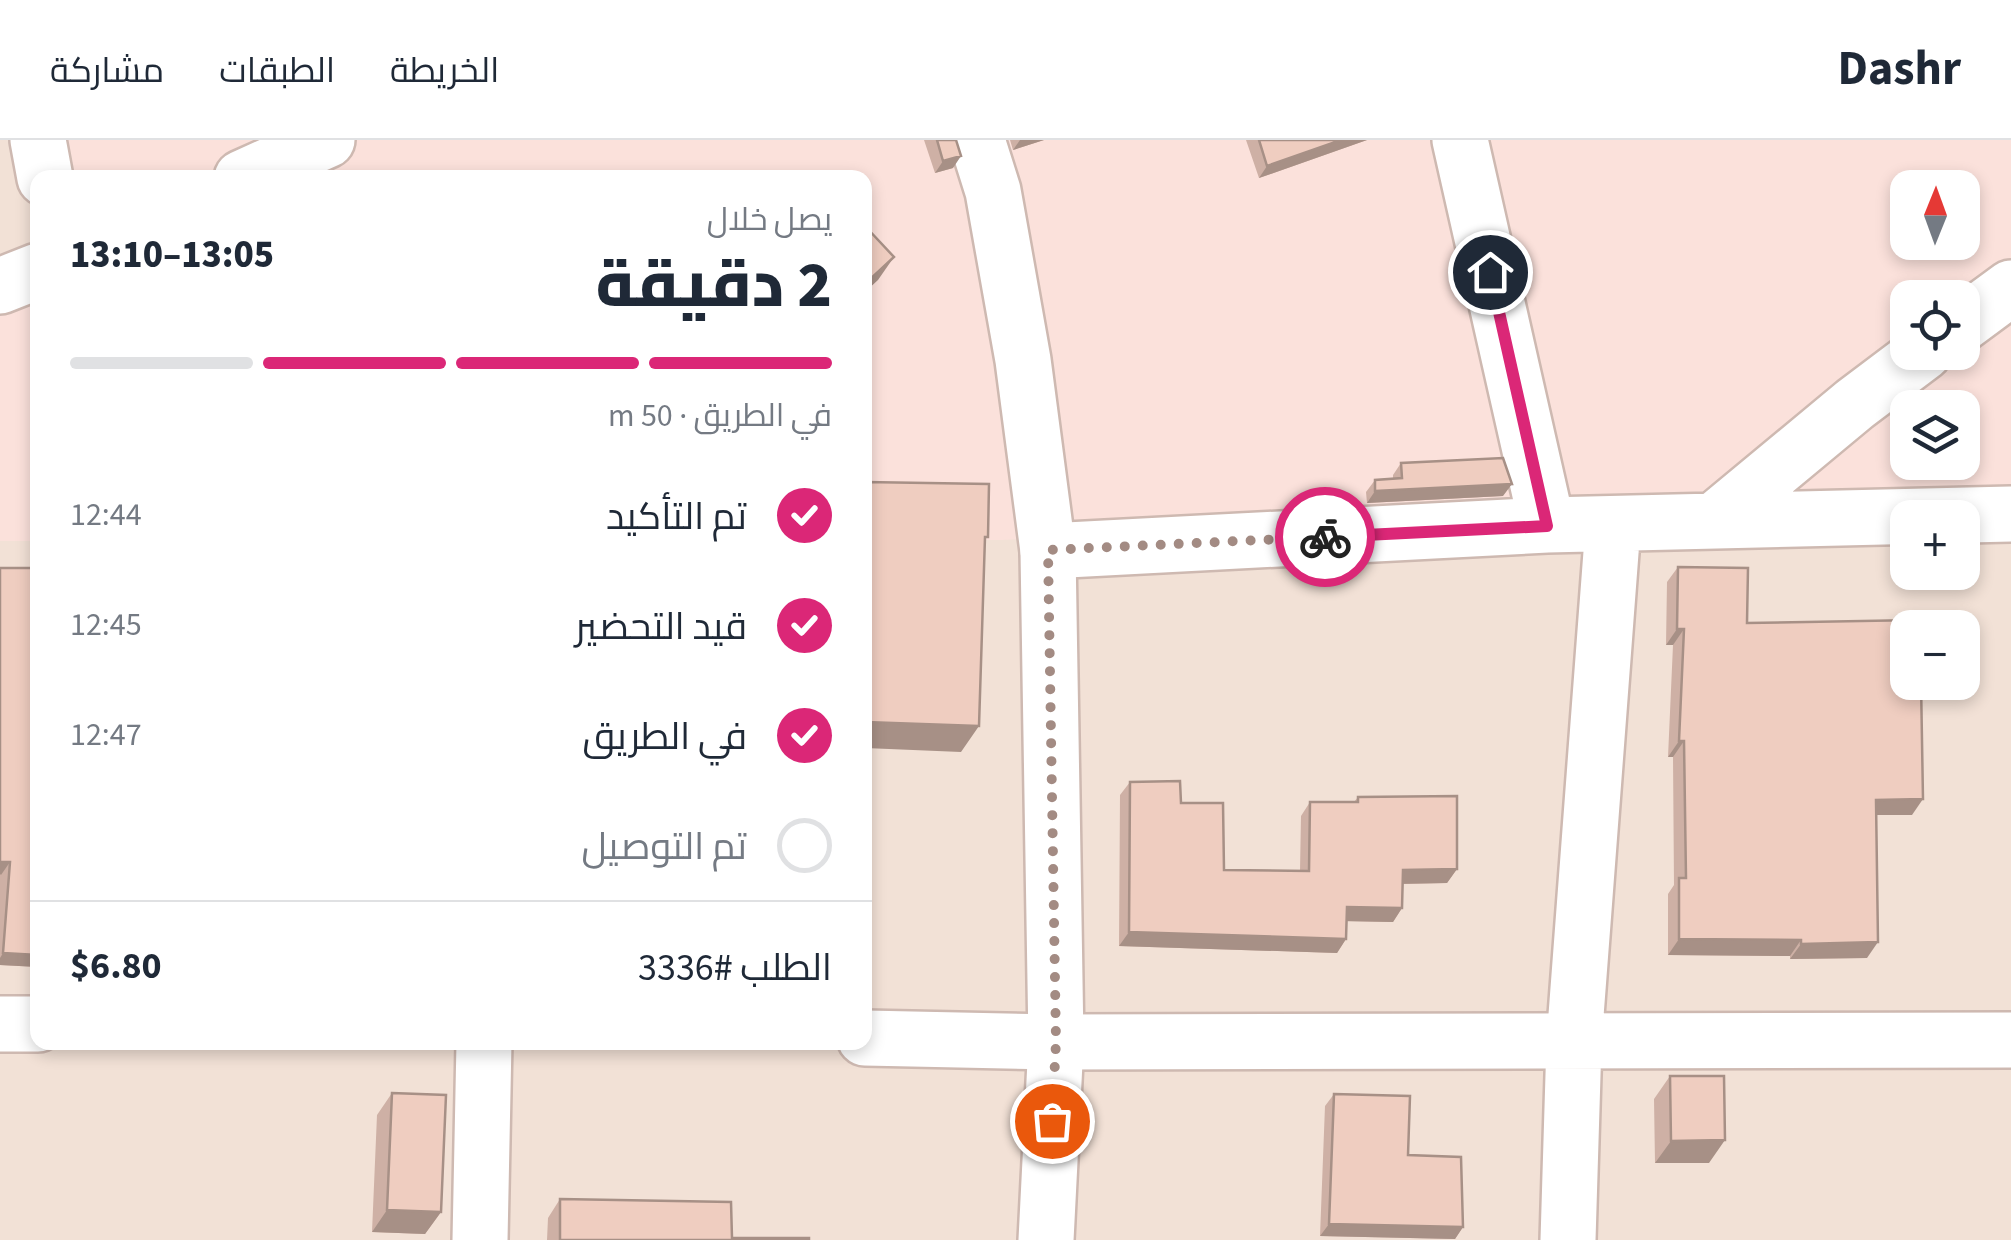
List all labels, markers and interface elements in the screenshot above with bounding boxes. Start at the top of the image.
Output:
text: Dashr [1837,35,1961,103]
text: مشاركة [50,46,164,96]
text: الطبقات [219,46,335,96]
text: الخريطة [390,46,499,96]
north arrow [1890,170,1980,260]
map controls [1890,170,1980,700]
text: يصل خلال [707,197,832,243]
text: 13:05–13:10 [70,228,274,282]
pin [1448,230,1533,315]
text: 2 دقيقة [596,239,832,332]
icon: home [1463,245,1518,300]
button: locate [1890,280,1980,370]
button: layers [1890,390,1980,480]
text: في الطريق · 50 m [608,393,832,439]
courier [1275,487,1375,587]
icon: check [777,488,832,543]
text: تم التأكيد [606,490,747,544]
text: 12:44 [70,492,142,538]
button: + [1890,500,1980,590]
icon: bike [1298,510,1353,565]
icon: check [777,598,832,653]
text: قيد التحضير [575,600,747,654]
text: 12:45 [70,602,142,648]
button: − [1890,610,1980,700]
icon: check [777,708,832,763]
text: في الطريق [583,710,747,764]
text: 12:47 [70,712,142,758]
text: تم التوصيل [582,820,747,874]
text: $6.80 [70,939,162,993]
text: الطلب #3336 [638,941,832,995]
pin [1010,1079,1095,1164]
icon: bag [1025,1094,1080,1149]

